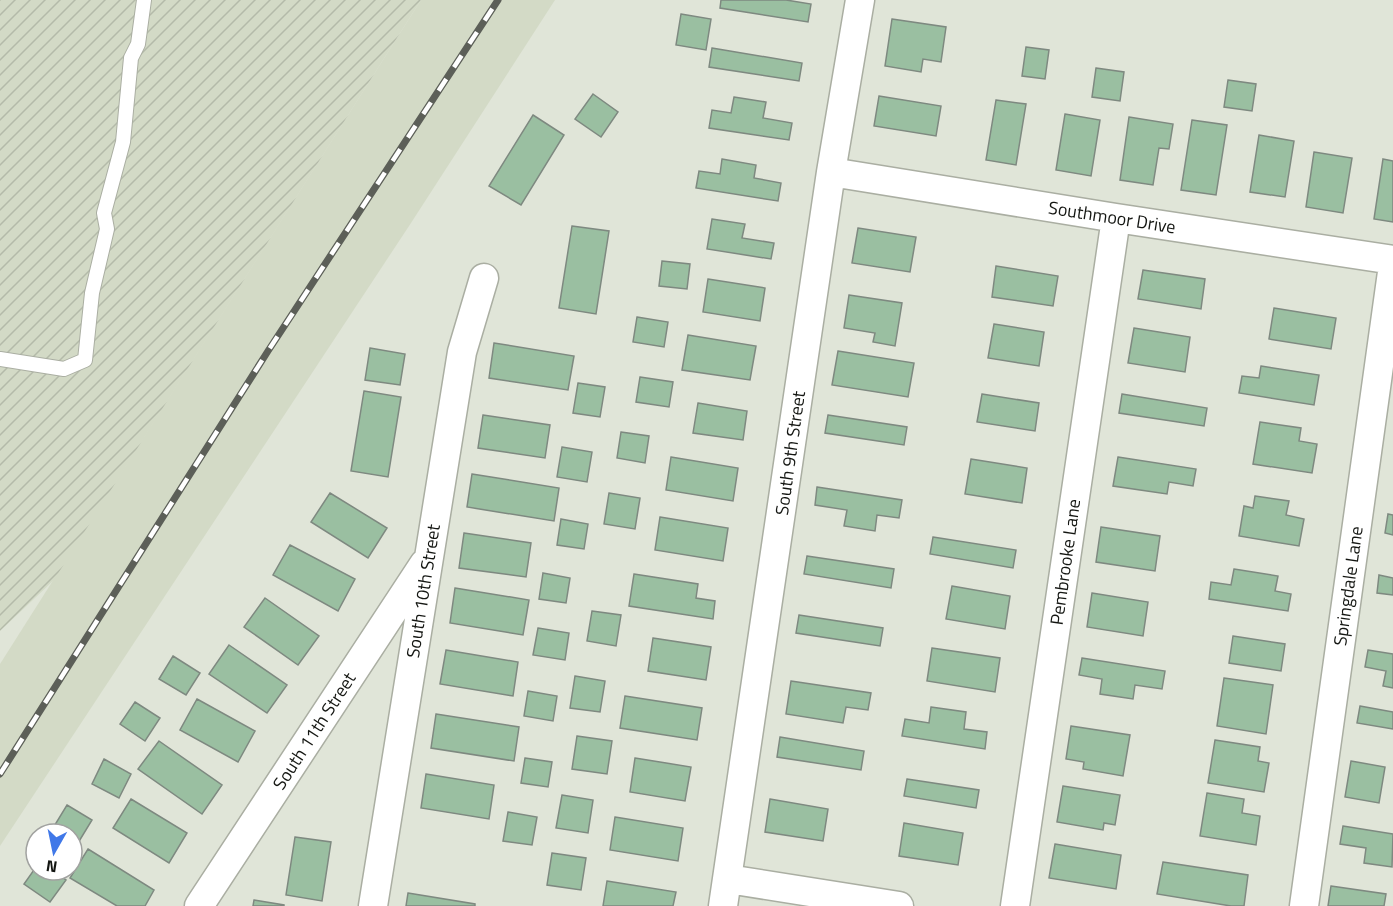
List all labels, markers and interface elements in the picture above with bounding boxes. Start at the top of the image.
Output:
street label: Southmoor Drive [1046,194,1178,240]
street label: South 9th Street [768,388,812,517]
street label: Pembrooke Lane [1043,497,1087,627]
street label: South 10th Street [399,521,447,660]
street label: Springdale Lane [1326,524,1370,648]
street label: South 11th Street [266,666,363,795]
north arrow [24,822,84,882]
text: N [44,854,59,880]

